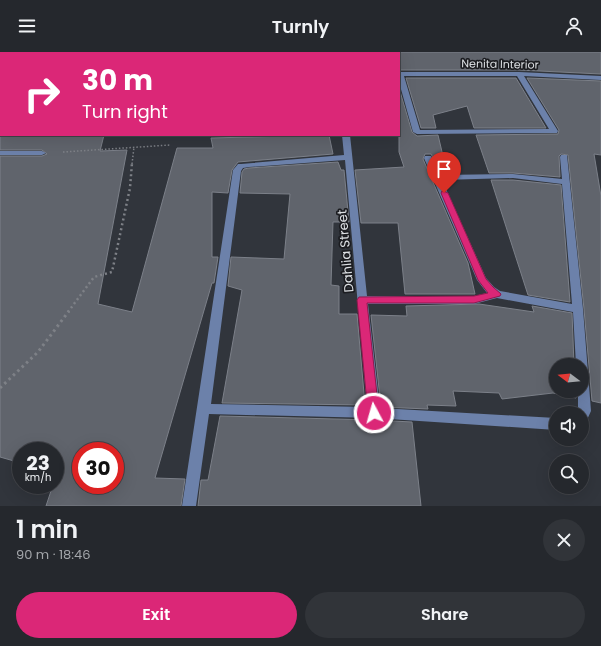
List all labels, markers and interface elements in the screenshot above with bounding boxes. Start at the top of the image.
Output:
text: Turnly [272,14,329,39]
icon: menu [16,15,38,37]
icon: person [563,15,585,37]
street label: Nenita Interior [461,55,539,73]
text: 30 m [82,61,153,100]
icon: right [16,68,68,120]
text: Turn right [82,99,168,124]
pin [427,152,461,193]
icon: arrive [433,158,455,180]
street label: Dahlia Street [332,209,359,293]
north arrow [549,358,589,398]
map controls [549,358,589,494]
position arrow [353,392,395,434]
button: sound [549,406,589,446]
speed limit sign: 30 [72,442,124,494]
text: 23 [26,449,50,477]
button: search [549,454,589,494]
text: km/h [25,470,51,485]
text: 1 min [16,513,78,546]
button: close [543,519,585,561]
text: 90 m · 18:46 [16,545,90,564]
button: Exit [16,592,297,638]
button: Share [305,592,585,638]

